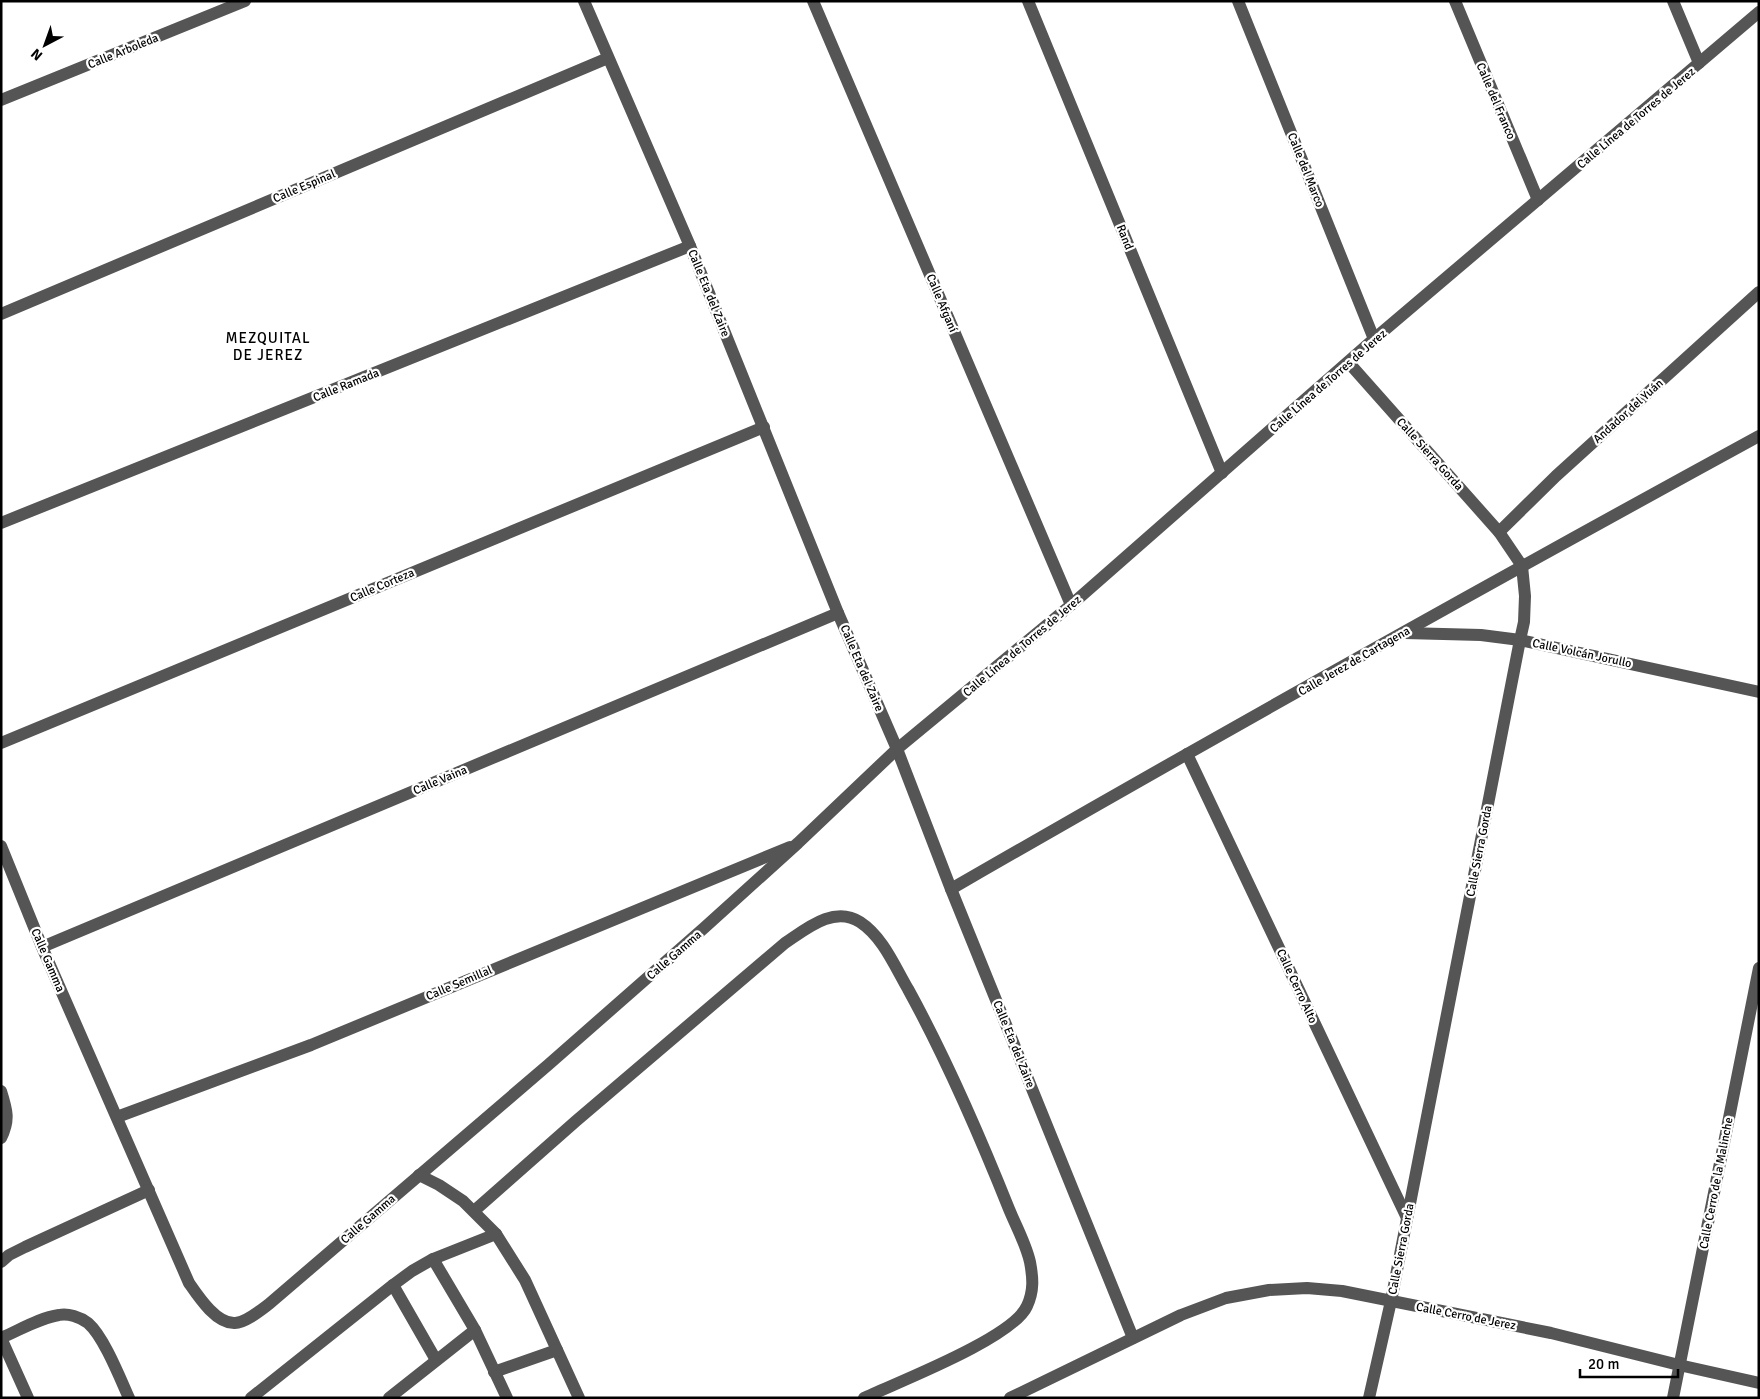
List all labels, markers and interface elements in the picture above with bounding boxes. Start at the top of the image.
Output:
north arrow [20,20,70,70]
street label: Calle Arboleda [86,30,161,72]
text: N [28,45,46,64]
street label: Calle del Franco [1473,61,1518,142]
street label: Calle Línea de Torres de Jerez [1574,64,1699,172]
street label: Calle del Marco [1284,131,1327,210]
street label: Calle Espinal [271,166,338,206]
street label: Rand [1113,222,1136,252]
street label: Calle Eta del Zaire [684,247,733,339]
street label: Calle Afganí [923,272,961,335]
street label: Calle Línea de Torres de Jerez [1267,327,1390,436]
district label: MEZQUITAL DE JEREZ [225,329,311,364]
street label: Calle Ramada [311,365,381,406]
street label: Andador del Yuán [1590,376,1666,447]
street label: Calle Sierra Gorda [1393,415,1466,494]
street label: Calle Corteza [348,565,417,606]
street label: Calle Línea de Torres de Jerez [960,592,1085,700]
street label: Calle Eta del Zaire [836,622,887,714]
street label: Calle Jerez de Cartagena [1296,623,1413,700]
street label: Calle Volcán Jorullo [1531,636,1633,671]
street label: Calle Vaina [411,762,469,799]
street label: Calle Sierra Gorda [1463,804,1496,898]
street label: Calle Gamma [27,926,68,994]
street label: Calle Gamma [644,928,705,983]
street label: Calle Cerro Alto [1273,947,1320,1026]
street label: Calle Semillal [424,963,495,1004]
street label: Calle Eta del Zaire [989,998,1038,1090]
street label: Calle Cerro de la Malinche [1696,1116,1737,1250]
street label: Calle Gamma [338,1192,399,1247]
street label: Calle Sierra Gorda [1385,1202,1418,1296]
street label: Calle Cerro de Jerez [1415,1299,1517,1334]
scale bar [1580,1346,1678,1378]
text: 20 m [1588,1355,1619,1373]

